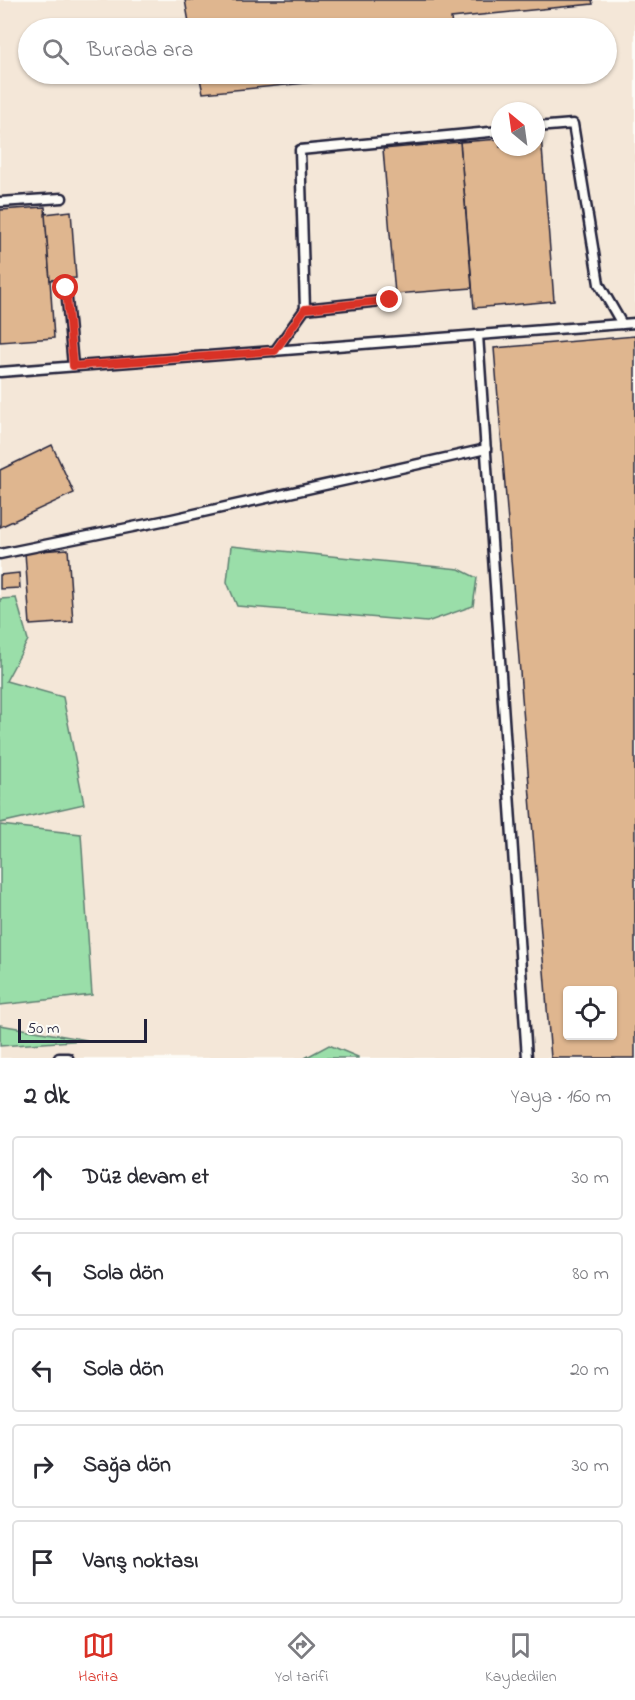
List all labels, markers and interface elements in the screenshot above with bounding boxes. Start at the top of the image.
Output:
search box [18,18,617,84]
icon: search [39,35,72,68]
text: Burada ara [87,35,193,67]
north arrow [491,102,545,156]
route start [52,274,78,300]
route end [376,286,402,312]
map controls [563,986,617,1040]
button: locate [563,986,617,1040]
scale bar [18,1016,147,1044]
text: 50 m [27,1017,59,1041]
text: 2 dk [24,1078,69,1116]
text: Yaya · 160 m [511,1083,611,1112]
icon: ahead [26,1162,59,1195]
text: Düz devam et [83,1162,209,1194]
text: 30 m [572,1164,609,1193]
icon: left [26,1258,59,1291]
text: Sola dön [83,1258,164,1290]
text: 80 m [572,1260,609,1289]
icon: left [26,1354,59,1387]
text: Sola dön [83,1354,164,1386]
text: 20 m [570,1356,609,1385]
icon: right [26,1450,59,1483]
text: Sağa dön [83,1450,171,1482]
text: 30 m [572,1452,609,1481]
icon: arrive [26,1546,59,1579]
text: Varış noktası [83,1546,198,1578]
tab: Harita [78,1629,118,1689]
tab: Yol tarifi [275,1629,328,1689]
tab: Kaydedilen [485,1629,557,1689]

